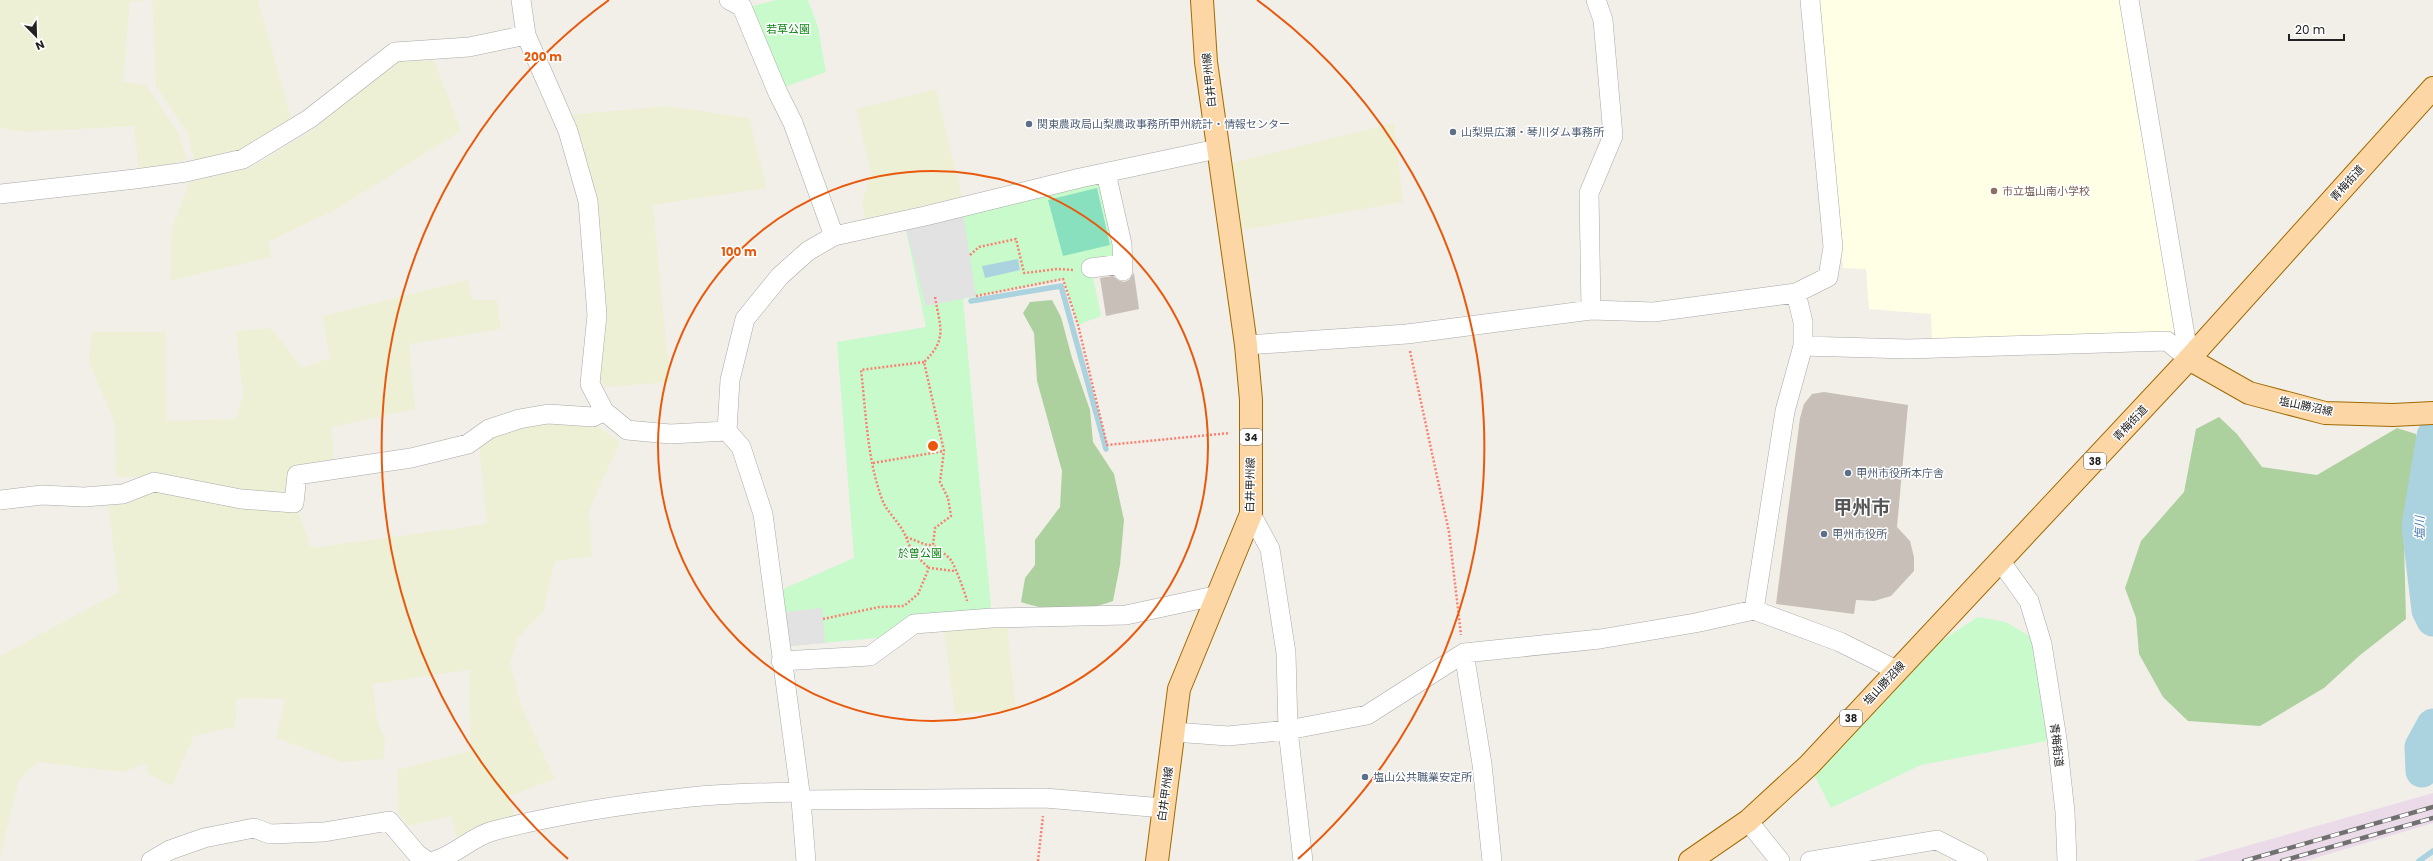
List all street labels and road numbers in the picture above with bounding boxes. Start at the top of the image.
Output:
street label: 白井甲州線 [1198,52,1220,108]
street label: 青梅街道 [2326,161,2368,205]
street label: 塩山勝沼線 [2277,392,2335,420]
street label: 青梅街道 [2109,401,2151,445]
road number: 34 [1240,429,1262,445]
road number: 38 [2084,453,2106,469]
street label: 白井甲州線 [1242,457,1258,513]
street label: 塩山勝沼線 [1859,657,1909,709]
road number: 38 [1840,710,1862,726]
street label: 青梅街道 [2046,722,2068,768]
street label: 白井甲州線 [1153,766,1177,822]

